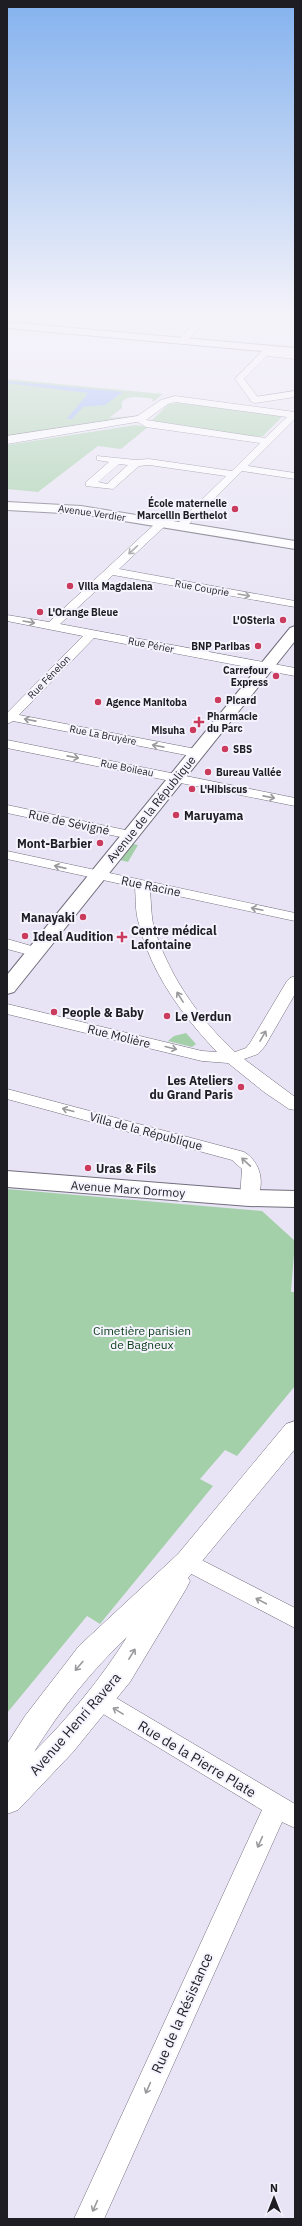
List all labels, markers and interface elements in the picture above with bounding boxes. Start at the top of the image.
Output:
place label: École maternelle Marcellin Berthelot [137,495,227,522]
street label: Avenue Verdier [57,502,127,524]
marker: École maternelle Marcellin Berthelot [230,504,240,514]
one-way arrow [128,545,138,554]
street label: Rue Couprie [174,577,231,599]
place label: Villa Magdalena [78,580,153,593]
marker: Villa Magdalena [65,581,75,591]
one-way arrow [237,591,250,599]
place label: L'Orange Bleue [48,606,118,619]
marker: L'Orange Bleue [35,607,45,617]
place label: L'OSteria [233,614,275,627]
marker: L'OSteria [278,615,288,625]
one-way arrow [22,618,35,626]
street label: Rue Périer [127,634,175,656]
place label: BNP Paribas [191,640,250,653]
marker: BNP Paribas [253,641,263,651]
street label: Rue Fénelon [25,652,73,702]
place label: Carrefour Express [223,664,268,689]
marker: Carrefour Express [271,671,281,681]
place label: Picard [226,694,256,707]
marker: Picard [213,695,223,705]
place label: Agence Manitoba [106,696,187,709]
marker: Agence Manitoba [93,697,103,707]
place label: Pharmacie du Parc [207,710,258,735]
one-way arrow [24,716,37,724]
marker: Pharmacie du Parc [194,717,204,727]
street label: Rue La Bruyère [68,722,138,748]
place label: Misuha [151,724,185,737]
marker: Misuha [188,725,198,735]
one-way arrow [151,741,164,749]
place label: SBS [233,743,252,756]
marker: SBS [220,744,230,754]
street label: Avenue de la République [103,752,199,865]
one-way arrow [66,753,79,761]
street label: Rue Boileau [99,756,155,780]
place label: Bureau Vallée [216,766,282,779]
marker: Bureau Vallée [203,767,213,777]
place label: L'Hibiscus [200,783,247,796]
marker: L'Hibiscus [187,784,197,794]
one-way arrow [262,793,275,801]
street label: Rue de Sévigné [27,806,111,838]
place label: Maruyama [184,808,243,823]
marker: Maruyama [171,810,181,820]
place label: Mont-Barbier [17,836,92,851]
marker: Mont-Barbier [95,838,105,848]
one-way arrow [54,863,67,871]
street label: Rue Racine [120,872,182,900]
one-way arrow [251,905,264,913]
place label: Manayaki [21,910,75,925]
marker: Manayaki [78,912,88,922]
place label: Centre médical Lafontaine [131,923,217,952]
place label: Ideal Audition [33,929,114,944]
marker: Ideal Audition [20,931,30,941]
marker: Centre médical Lafontaine [116,931,128,943]
one-way arrow [176,992,184,1003]
place label: People & Baby [62,1005,144,1020]
marker: People & Baby [49,1007,59,1017]
place label: Le Verdun [175,1009,231,1024]
marker: Le Verdun [162,1011,172,1021]
street label: Rue Molière [86,1021,152,1051]
one-way arrow [259,1030,267,1042]
one-way arrow [164,1045,177,1053]
place label: Les Ateliers du Grand Paris [149,1073,233,1102]
marker: Les Ateliers du Grand Paris [236,1082,246,1092]
one-way arrow [62,1106,75,1114]
street label: Villa de la République [88,1109,205,1153]
one-way arrow [241,1157,251,1167]
place label: Uras & Fils [96,1161,156,1176]
marker: Uras & Fils [83,1163,93,1173]
street label: Avenue Marx Dormoy [70,1178,186,1200]
park label: Cimetière parisien de Bagneux [93,1323,191,1352]
one-way arrow [255,1597,267,1604]
one-way arrow [128,1649,136,1660]
one-way arrow [75,1661,84,1672]
street label: Avenue Henri Ravera [25,1668,125,1779]
one-way arrow [112,1706,124,1714]
street label: Rue de la Pierre Plate [135,1717,260,1802]
one-way arrow [256,1836,263,1848]
street label: Rue de la Résistance [147,1950,217,2076]
one-way arrow [144,2082,151,2094]
north arrow [254,2178,294,2218]
text: N [270,2181,278,2195]
one-way arrow [90,2200,98,2212]

